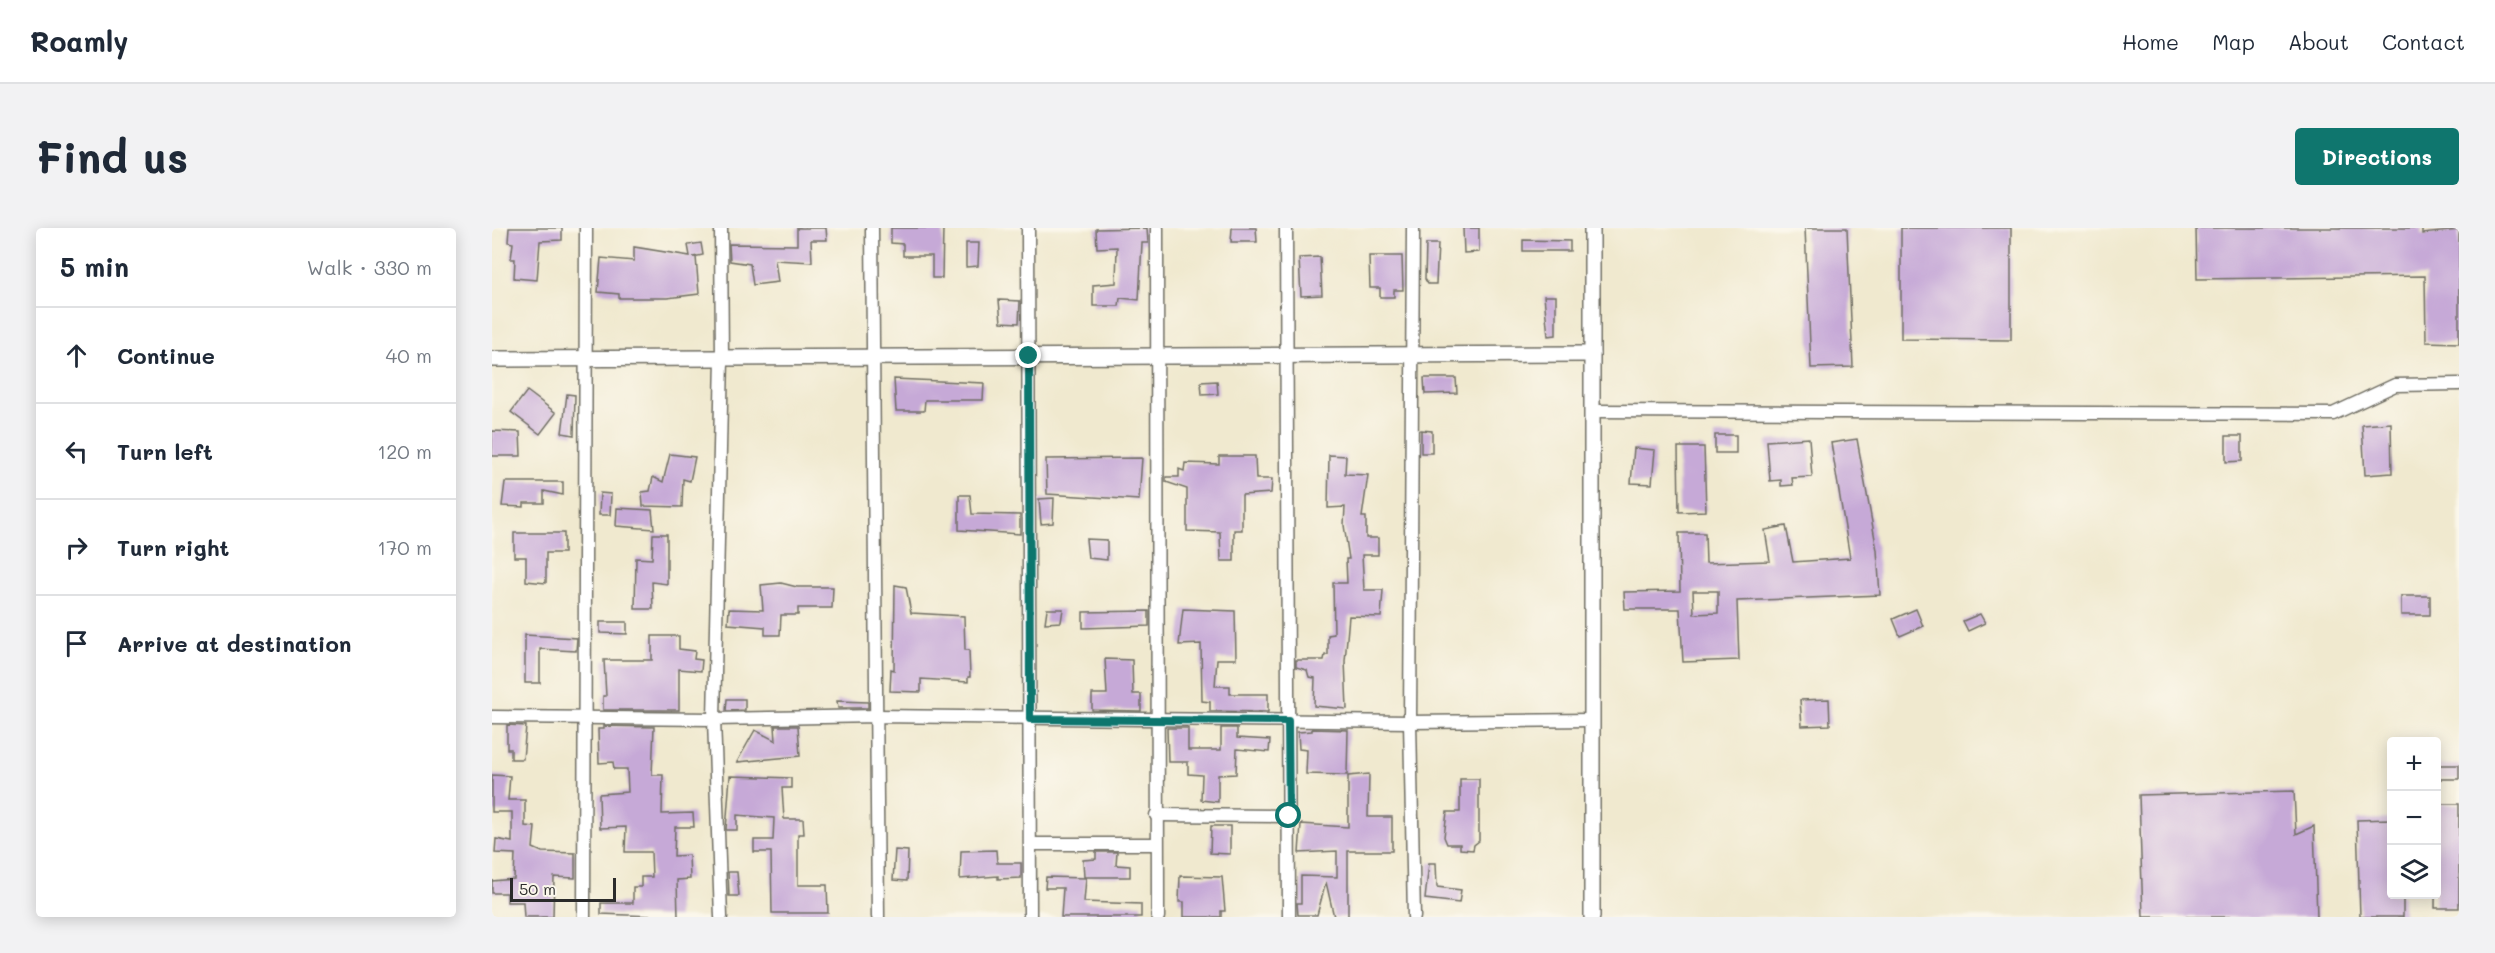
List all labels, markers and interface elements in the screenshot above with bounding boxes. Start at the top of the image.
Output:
text: Roamly [30,23,129,59]
text: Home [2122,28,2179,55]
text: Map [2212,28,2255,55]
text: About [2288,28,2349,55]
text: Contact [2382,28,2465,55]
button: Directions [2295,128,2459,185]
text: Find us [36,129,188,184]
text: 5 min [60,250,129,284]
text: Walk · 330 m [307,254,432,280]
icon: ahead [60,339,93,372]
text: Continue [117,341,215,370]
text: 40 m [386,342,432,368]
route end [1015,342,1041,368]
icon: left [60,435,93,468]
text: Turn left [117,437,213,466]
text: 120 m [377,438,432,464]
icon: right [60,531,93,564]
text: Turn right [117,533,229,562]
text: 170 m [377,534,432,560]
icon: arrive [60,627,93,660]
text: Arrive at destination [117,629,352,658]
map controls [2387,737,2441,899]
button: + [2387,737,2441,791]
button: − [2387,791,2441,845]
route start [1275,802,1301,828]
button: layers [2387,845,2441,899]
scale bar [510,875,616,902]
text: 50 m [519,878,556,899]

